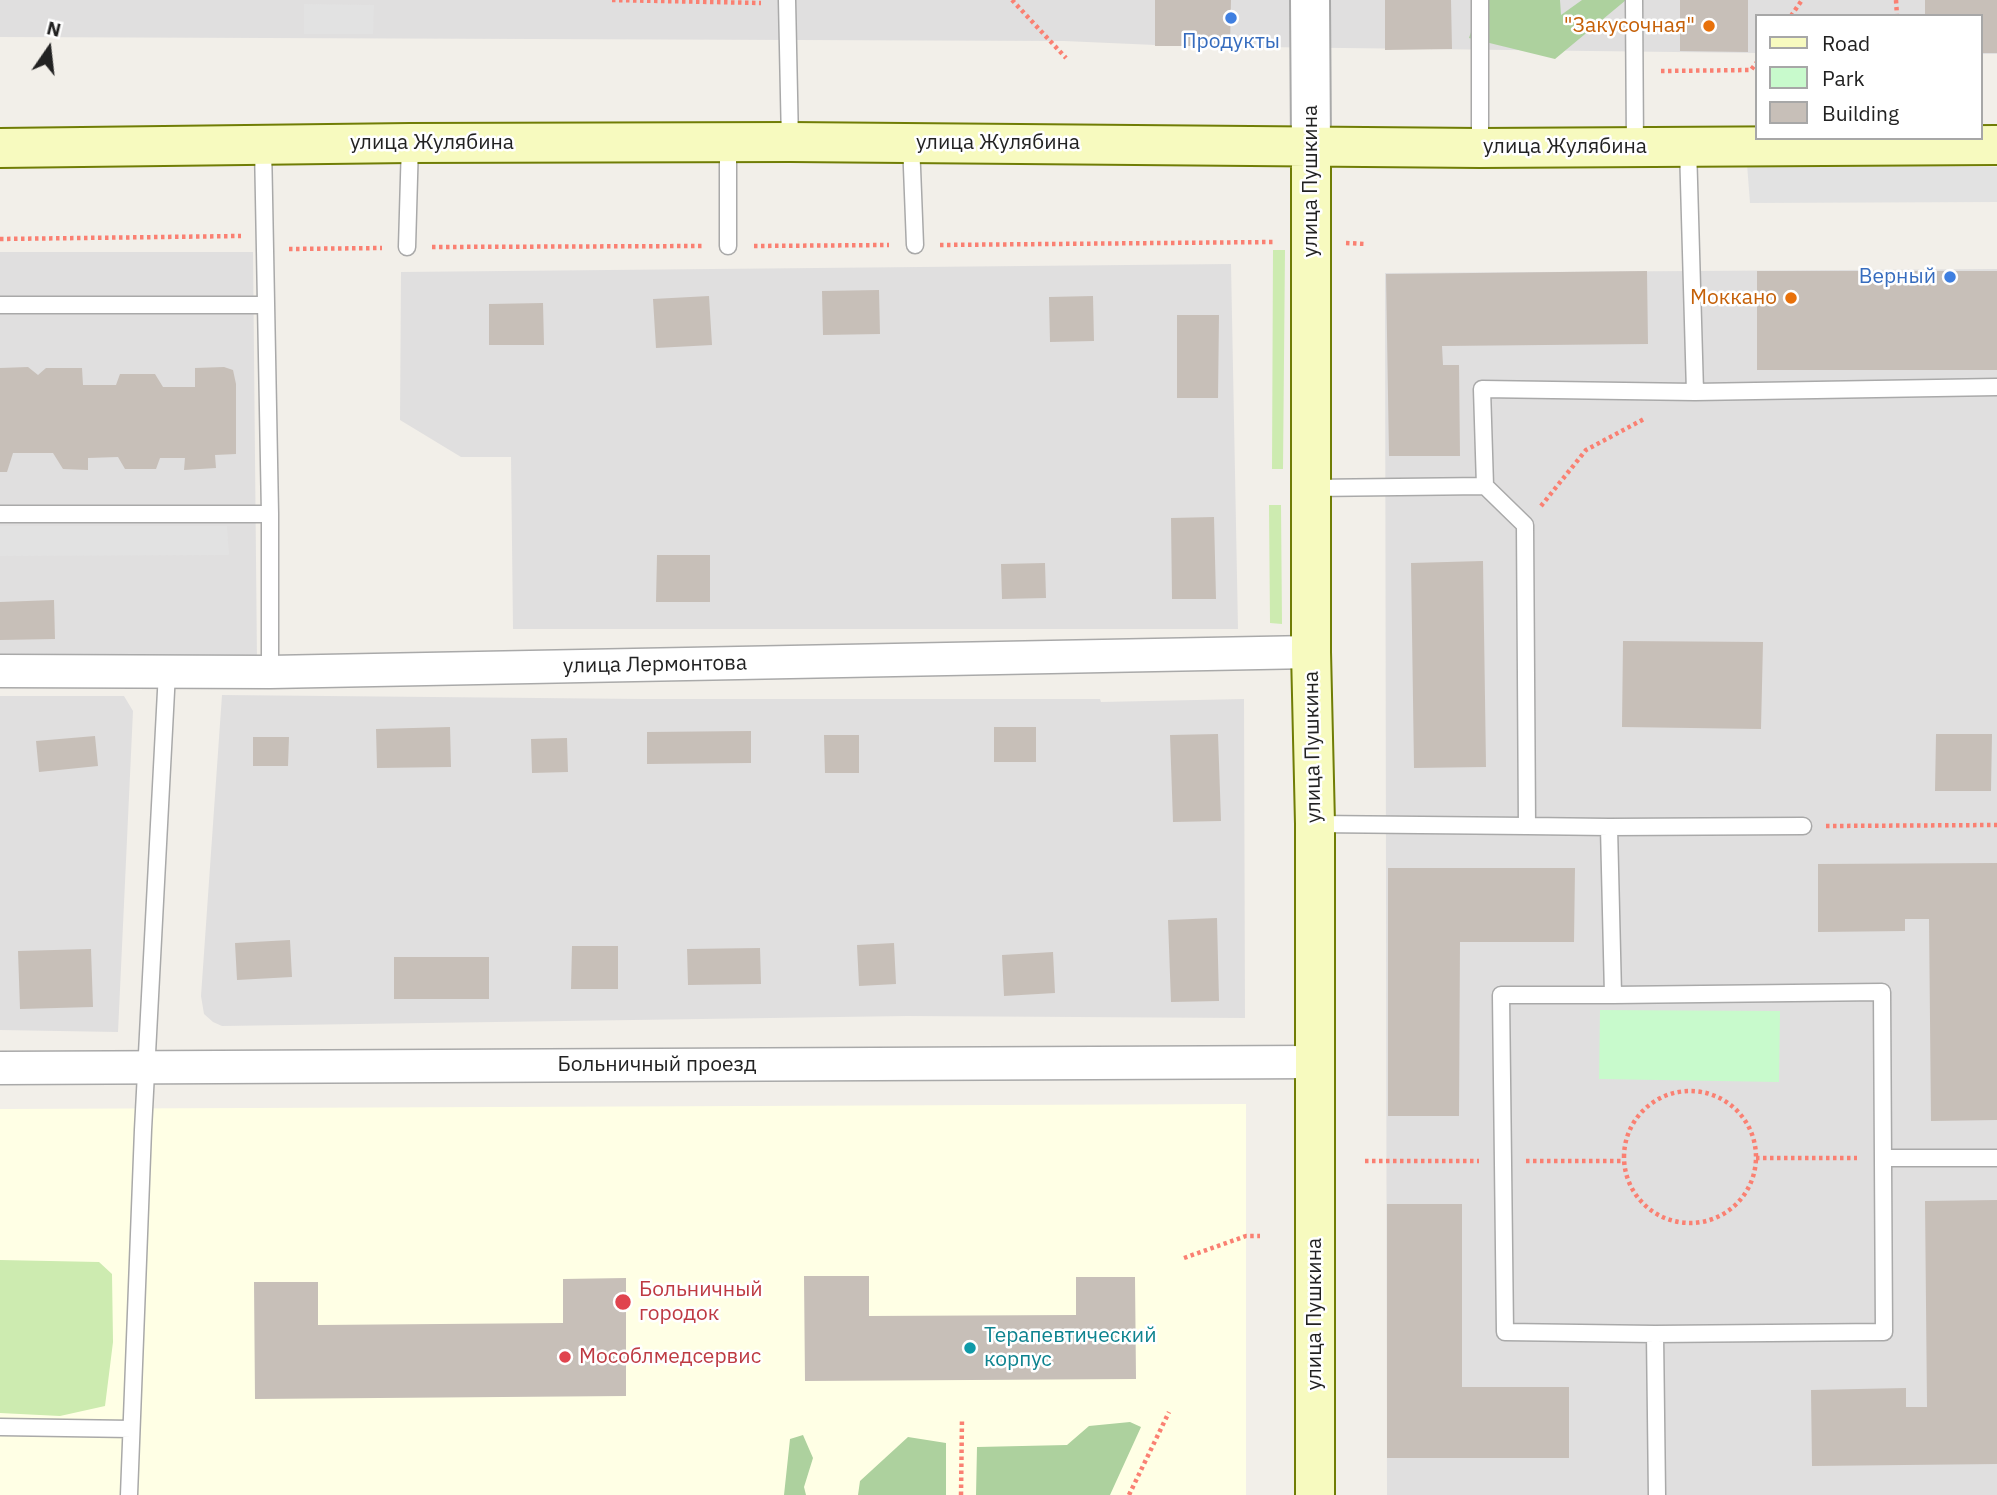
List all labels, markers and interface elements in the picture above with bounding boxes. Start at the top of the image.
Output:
marker: Продукты [1223,10,1239,26]
place label: "Закусочная" [1564,13,1695,39]
north arrow [14,14,84,84]
legend [1756,14,1983,140]
text: N [44,15,64,42]
marker: "Закусочная" [1701,18,1717,34]
place label: Продукты [1182,29,1280,55]
text: Road [1822,29,1870,57]
text: Park [1822,64,1865,92]
text: Building [1822,99,1899,127]
street label: улица Пушкина [1298,105,1324,257]
street label: улица Жулябина [350,130,514,156]
street label: улица Жулябина [916,130,1080,156]
street label: улица Жулябина [1483,134,1647,160]
place label: Верный [1859,264,1936,290]
marker: Верный [1942,269,1958,285]
place label: Моккано [1690,285,1777,311]
marker: Моккано [1783,290,1799,306]
street label: улица Лермонтова [563,651,747,679]
street label: улица Пушкина [1299,671,1327,823]
street label: Больничный проезд [557,1052,757,1078]
street label: улица Пушкина [1302,1238,1328,1390]
place label: Больничный городок [639,1277,763,1327]
marker: Больничный городок [613,1292,633,1312]
place label: Терапевтический корпус [984,1323,1156,1373]
marker: Терапевтический корпус [962,1340,978,1356]
place label: Мособлмедсервис [579,1344,761,1370]
marker: Мособлмедсервис [557,1349,573,1365]

